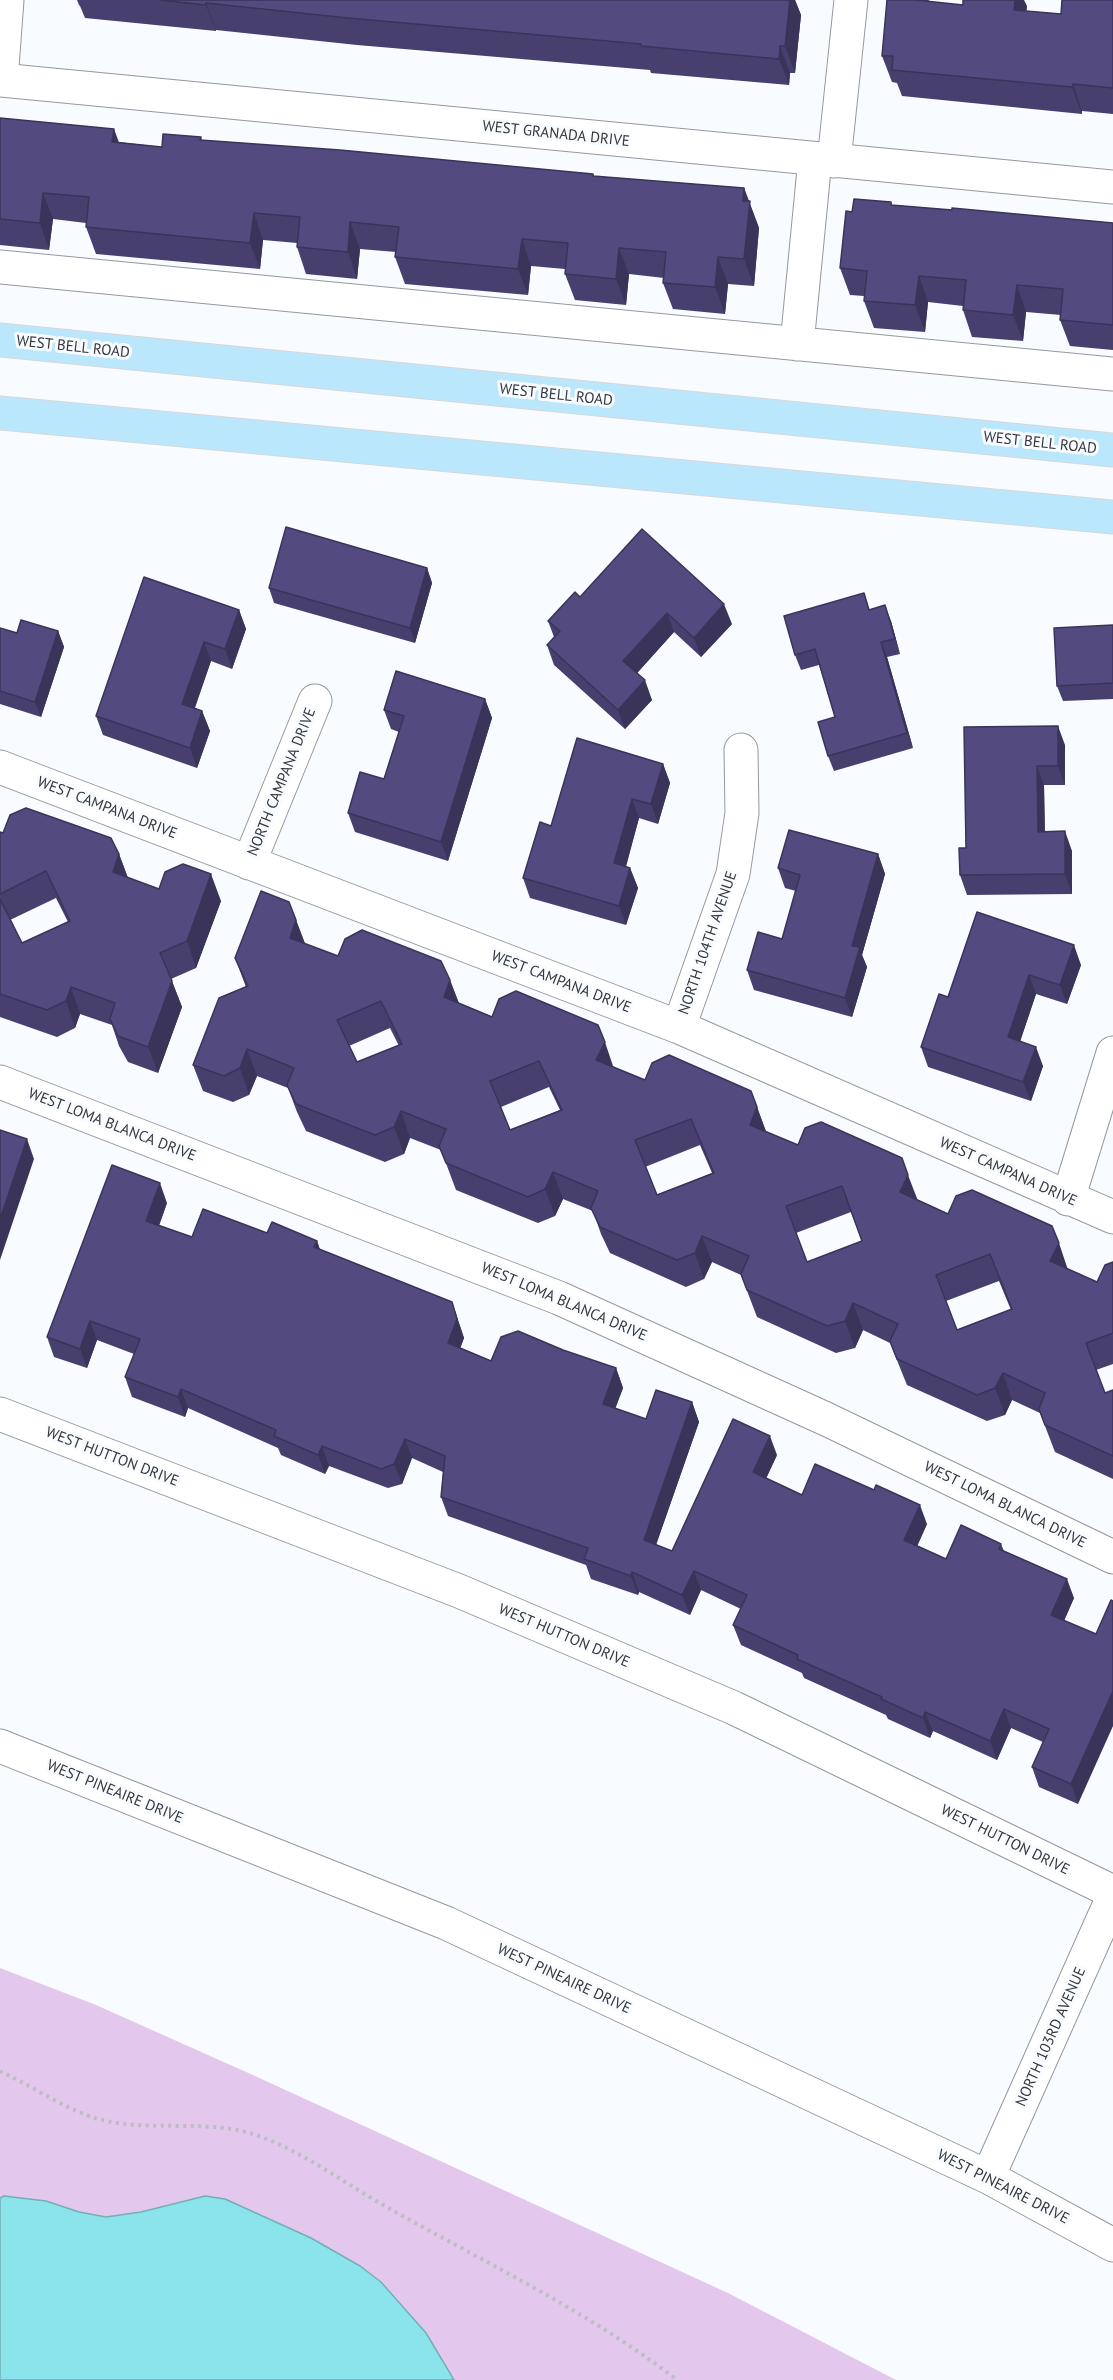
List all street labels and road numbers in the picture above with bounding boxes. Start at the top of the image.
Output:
street label: WEST GRANADA DRIVE [481,117,631,151]
street label: WEST BELL ROAD [15,332,131,362]
street label: WEST BELL ROAD [498,380,614,410]
street label: WEST BELL ROAD [982,428,1098,458]
street label: NORTH CAMPANA DRIVE [244,705,320,859]
street label: WEST CAMPANA DRIVE [35,773,179,843]
street label: NORTH 104TH AVENUE [675,869,741,1017]
street label: WEST CAMPANA DRIVE [489,947,633,1017]
street label: WEST LOMA BLANCA DRIVE [25,1085,199,1165]
street label: WEST CAMPANA DRIVE [937,1134,1079,1210]
street label: WEST LOMA BLANCA DRIVE [478,1259,650,1345]
street label: WEST HUTTON DRIVE [43,1423,181,1491]
street label: WEST LOMA BLANCA DRIVE [921,1458,1089,1552]
street label: WEST HUTTON DRIVE [496,1600,632,1672]
street label: WEST PINEAIRE DRIVE [44,1756,186,1828]
street label: WEST HUTTON DRIVE [938,1801,1072,1879]
street label: WEST PINEAIRE DRIVE [494,1940,634,2018]
street label: NORTH 103RD AVENUE [1012,1965,1090,2109]
street label: WEST PINEAIRE DRIVE [934,2146,1072,2228]

